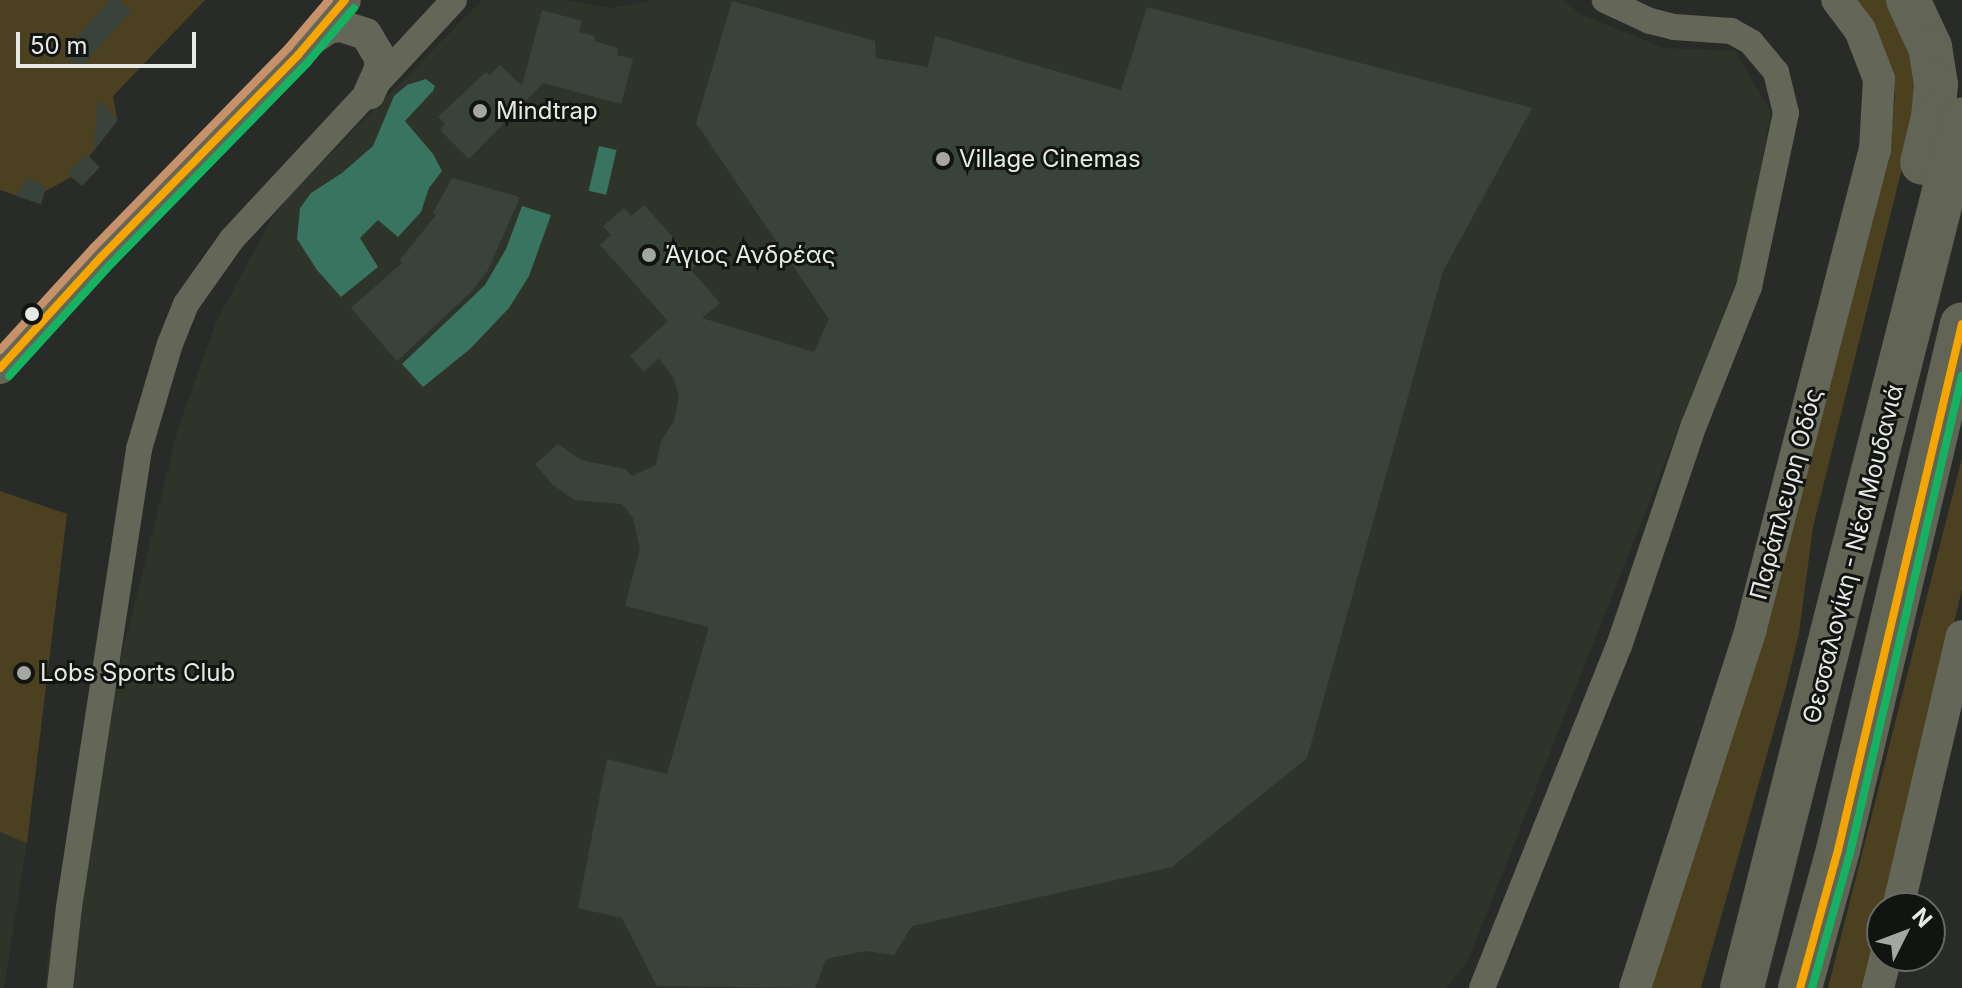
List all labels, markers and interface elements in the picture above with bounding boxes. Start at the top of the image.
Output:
scale bar [20,16,200,66]
text: 50 m [30,31,88,60]
place label: Mindtrap [496,97,598,125]
marker: Mindtrap [471,102,489,120]
place label: Village Cinemas [959,145,1141,173]
marker: Village Cinemas [934,150,952,168]
place label: Άγιος Ανδρέας [665,241,835,269]
marker: Άγιος Ανδρέας [640,246,658,264]
unlabelled marker [24,306,40,322]
street label: Θεσσαλονίκη - Νέα Μουδανιά [1797,382,1909,726]
street label: Παράπλευρη Οδός [1744,385,1828,603]
place label: Lobs Sports Club [40,659,235,687]
marker: Lobs Sports Club [15,664,33,682]
north arrow [1866,892,1946,972]
text: N [1907,902,1938,932]

